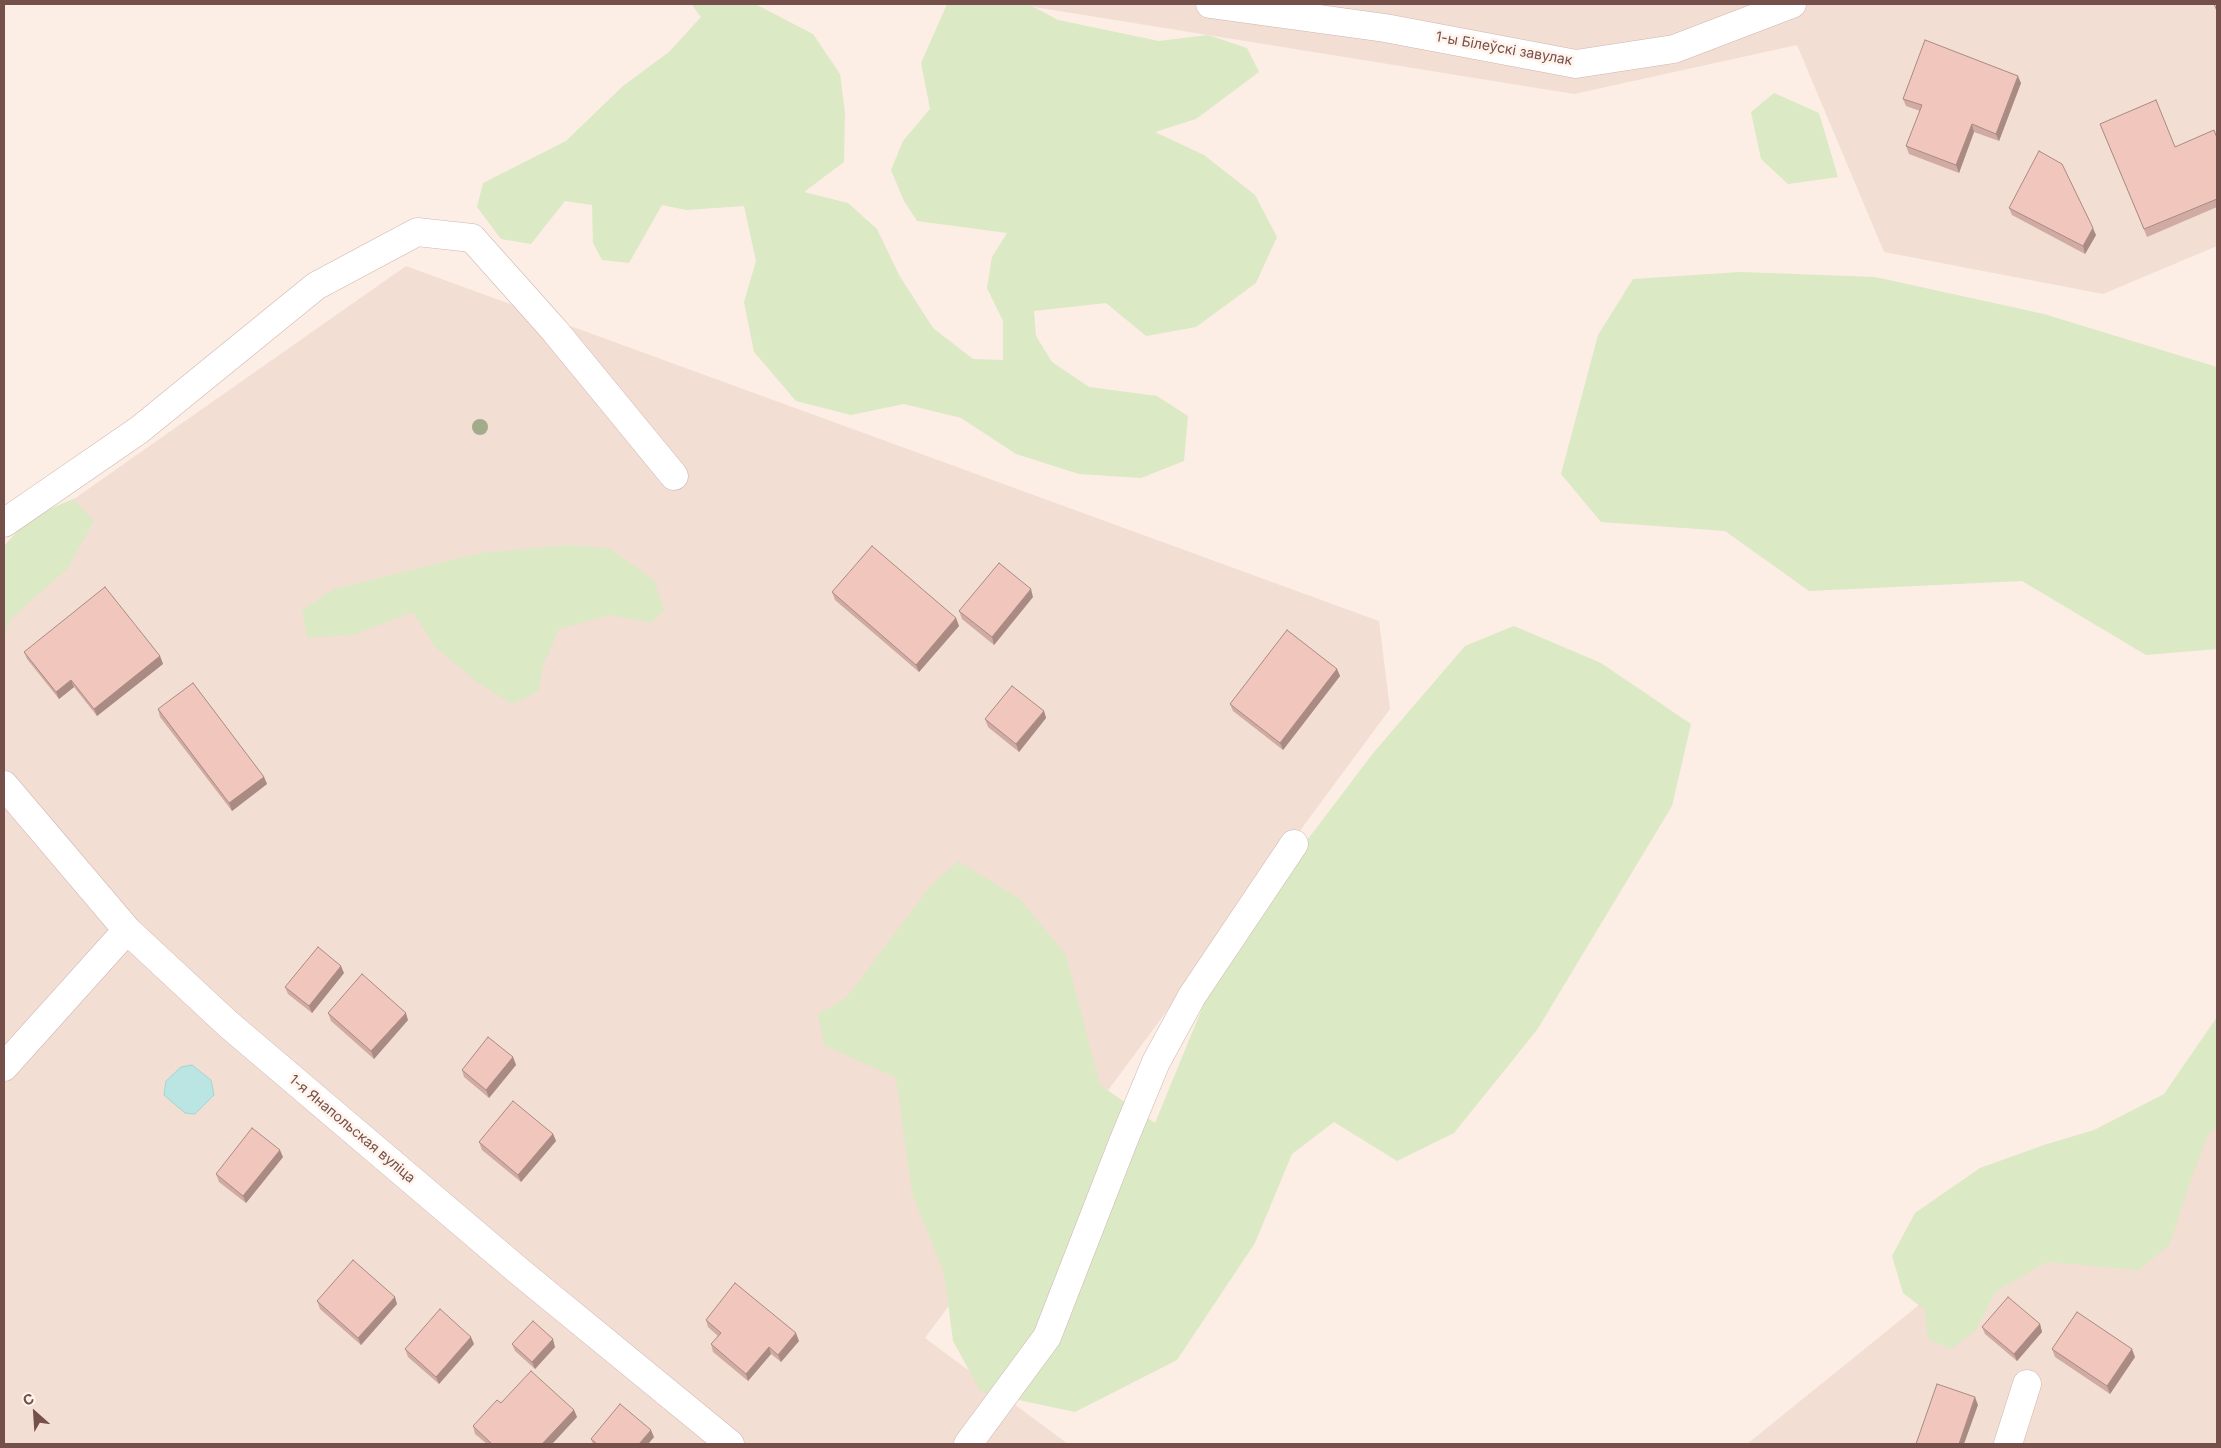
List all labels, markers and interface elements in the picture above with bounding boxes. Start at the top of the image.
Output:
street label: 1-ы Білеўскі завулак [1434,29,1574,69]
street label: 1-я Янапольская вуліца [286,1071,418,1187]
north arrow [10,1388,60,1438]
text: С [20,1389,37,1409]

